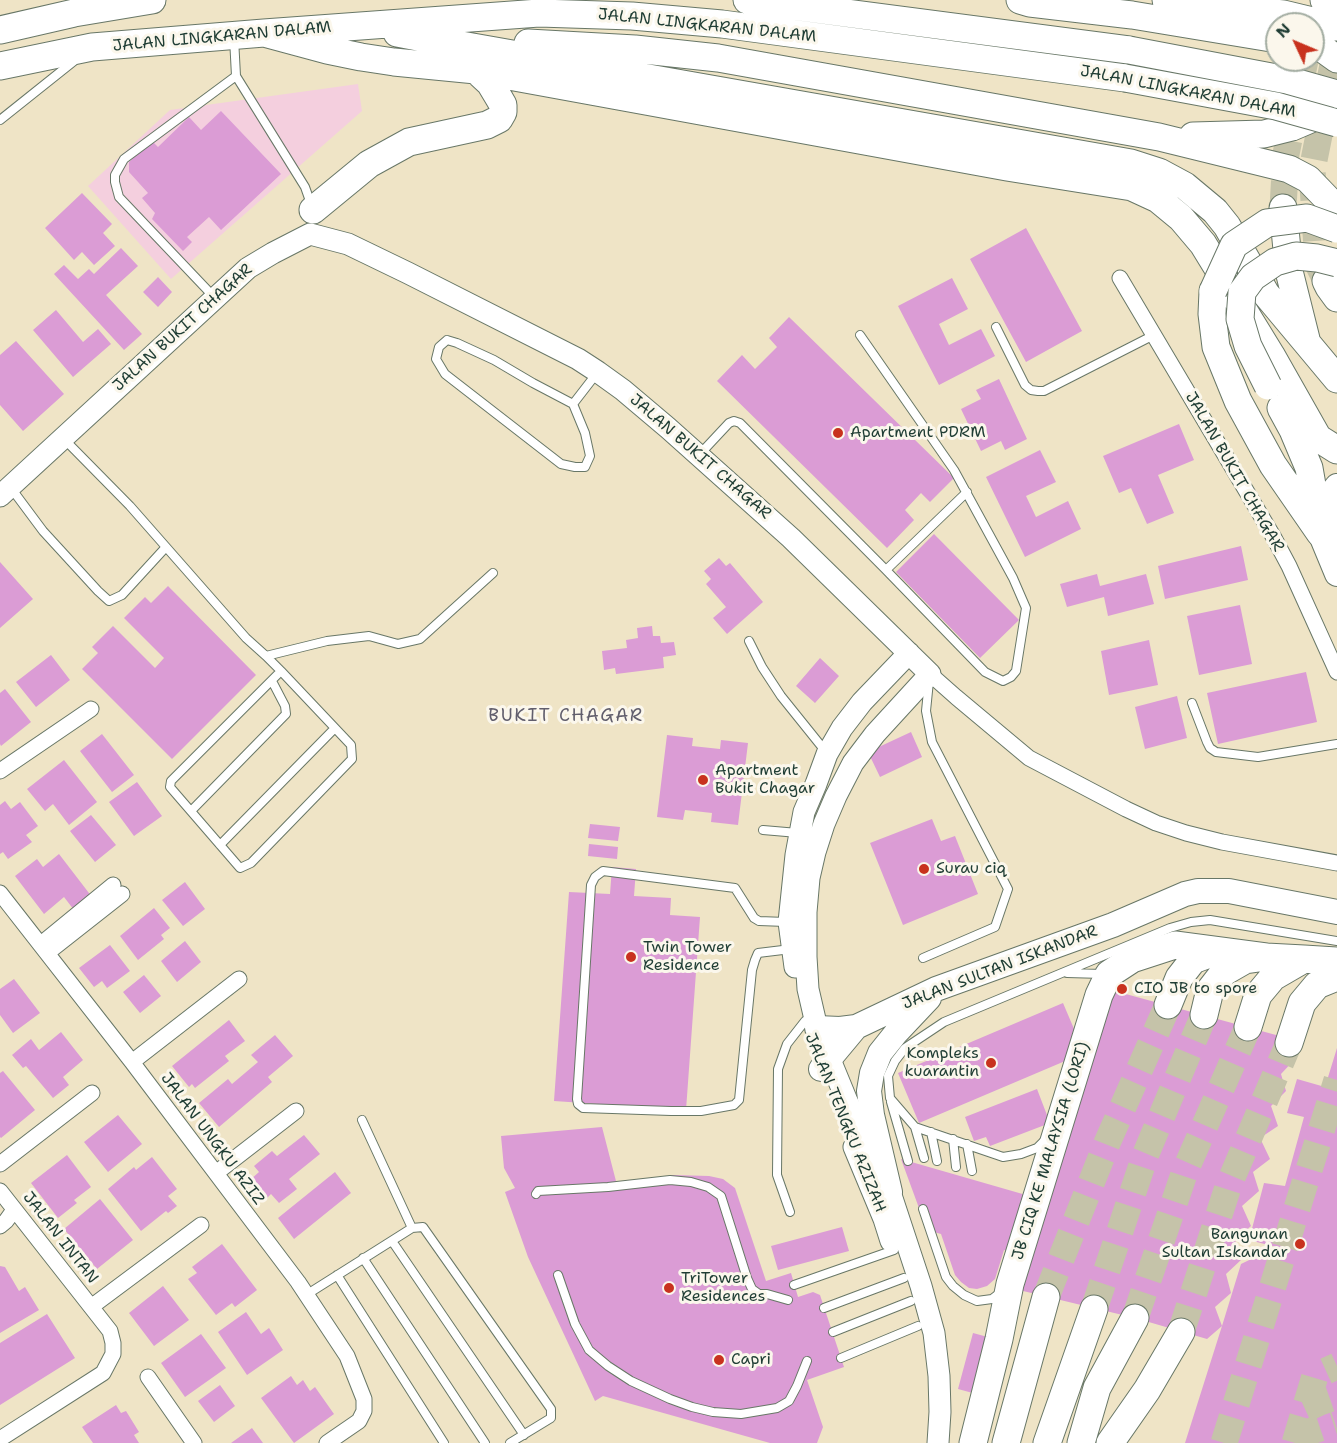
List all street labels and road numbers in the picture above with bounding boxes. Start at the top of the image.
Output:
street label: JALAN LINGKARAN DALAM [597,5,817,47]
street label: JALAN LINGKARAN DALAM [112,18,332,56]
street label: JALAN LINGKARAN DALAM [1079,62,1297,122]
street label: JALAN BUKIT CHAGAR [109,260,257,396]
street label: JALAN BUKIT CHAGAR [1180,389,1288,555]
street label: JALAN BUKIT CHAGAR [625,390,775,524]
street label: JALAN SULTAN ISKANDAR [900,922,1100,1014]
street label: JALAN TENGKU AZIZAH [800,1031,890,1215]
street label: JB CIQ KE MALAYSIA (LORI) [1009,1040,1093,1262]
street label: JALAN UNGKU AZIZ [156,1069,268,1209]
street label: JALAN INTAN [18,1188,102,1288]

